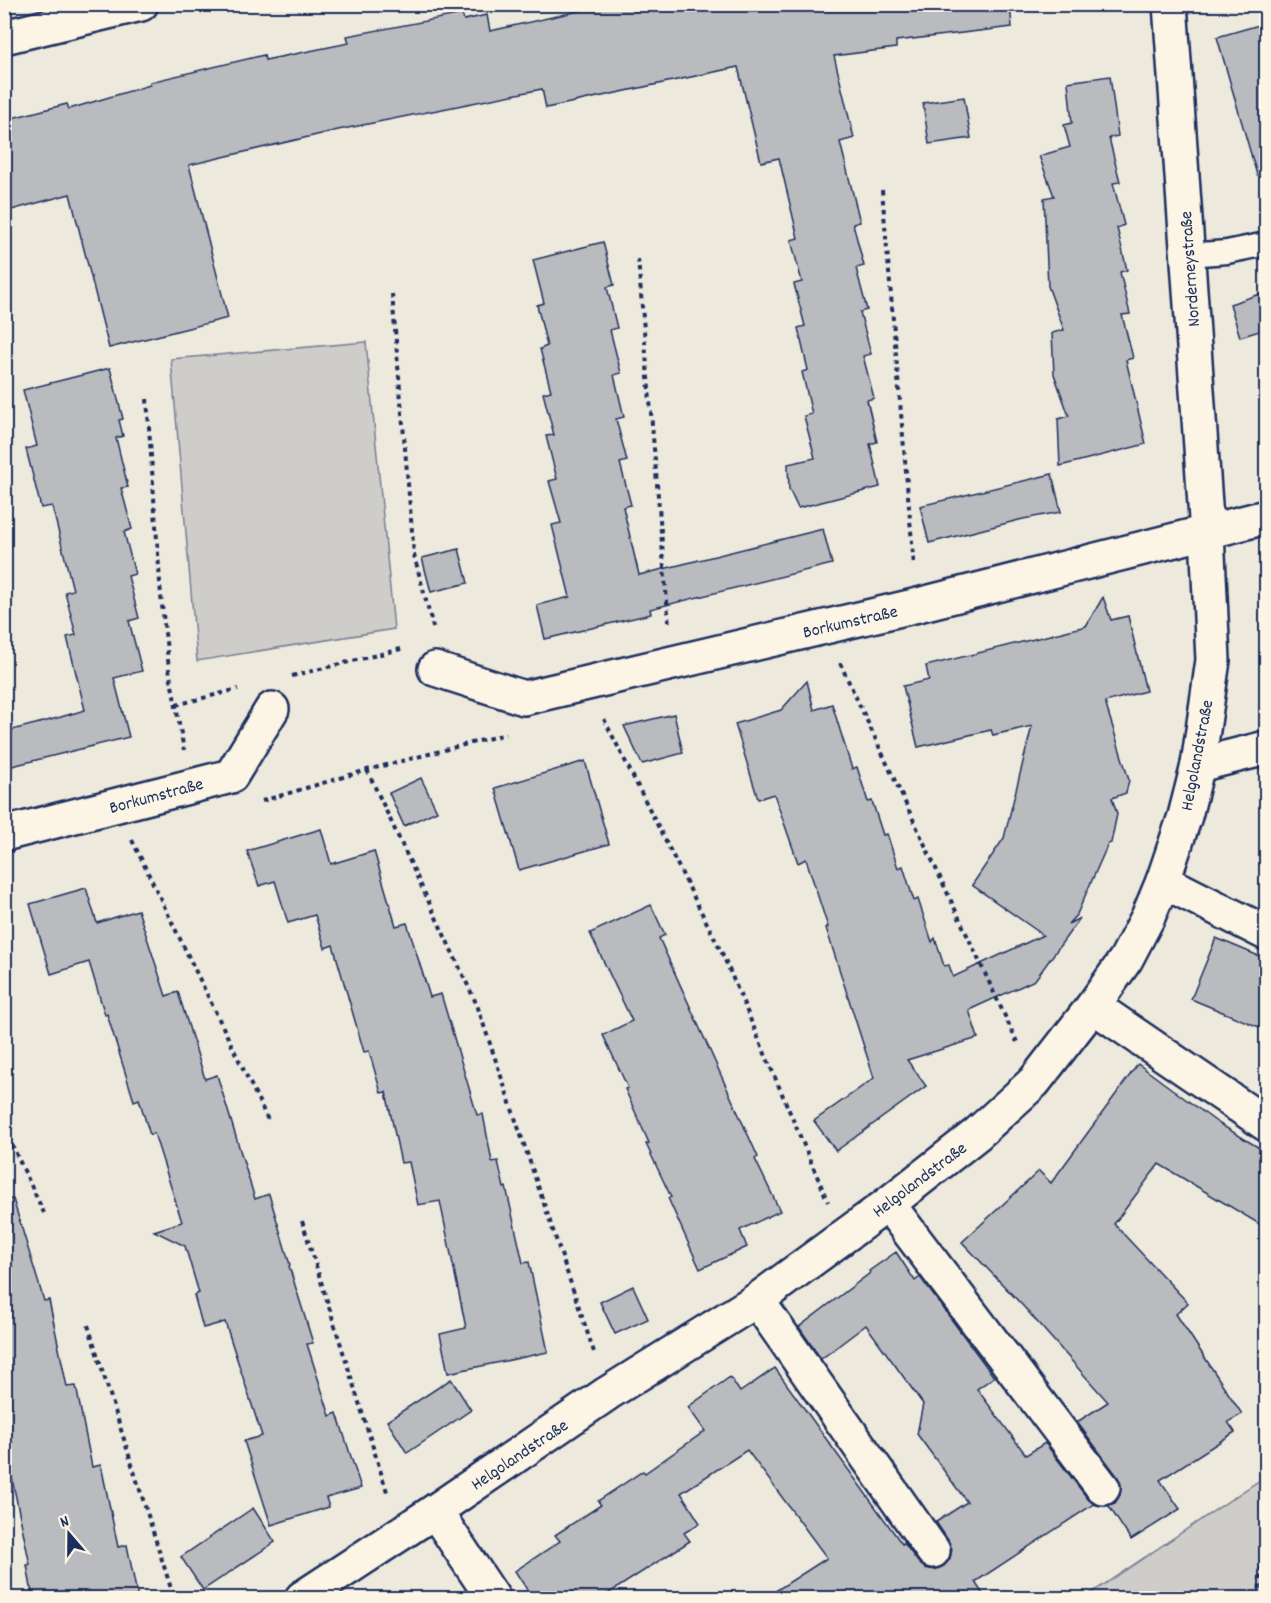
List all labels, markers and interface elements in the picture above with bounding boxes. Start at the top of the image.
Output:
street label: Norderneystraße [1175,210,1208,328]
street label: Borkumstraße [801,600,900,646]
street label: Helgolandstraße [1175,698,1221,813]
street label: Borkumstraße [107,773,207,822]
street label: Helgolandstraße [868,1137,973,1225]
street label: Helgolandstraße [467,1414,574,1498]
north arrow [39,1504,99,1564]
text: N [57,1510,72,1534]

